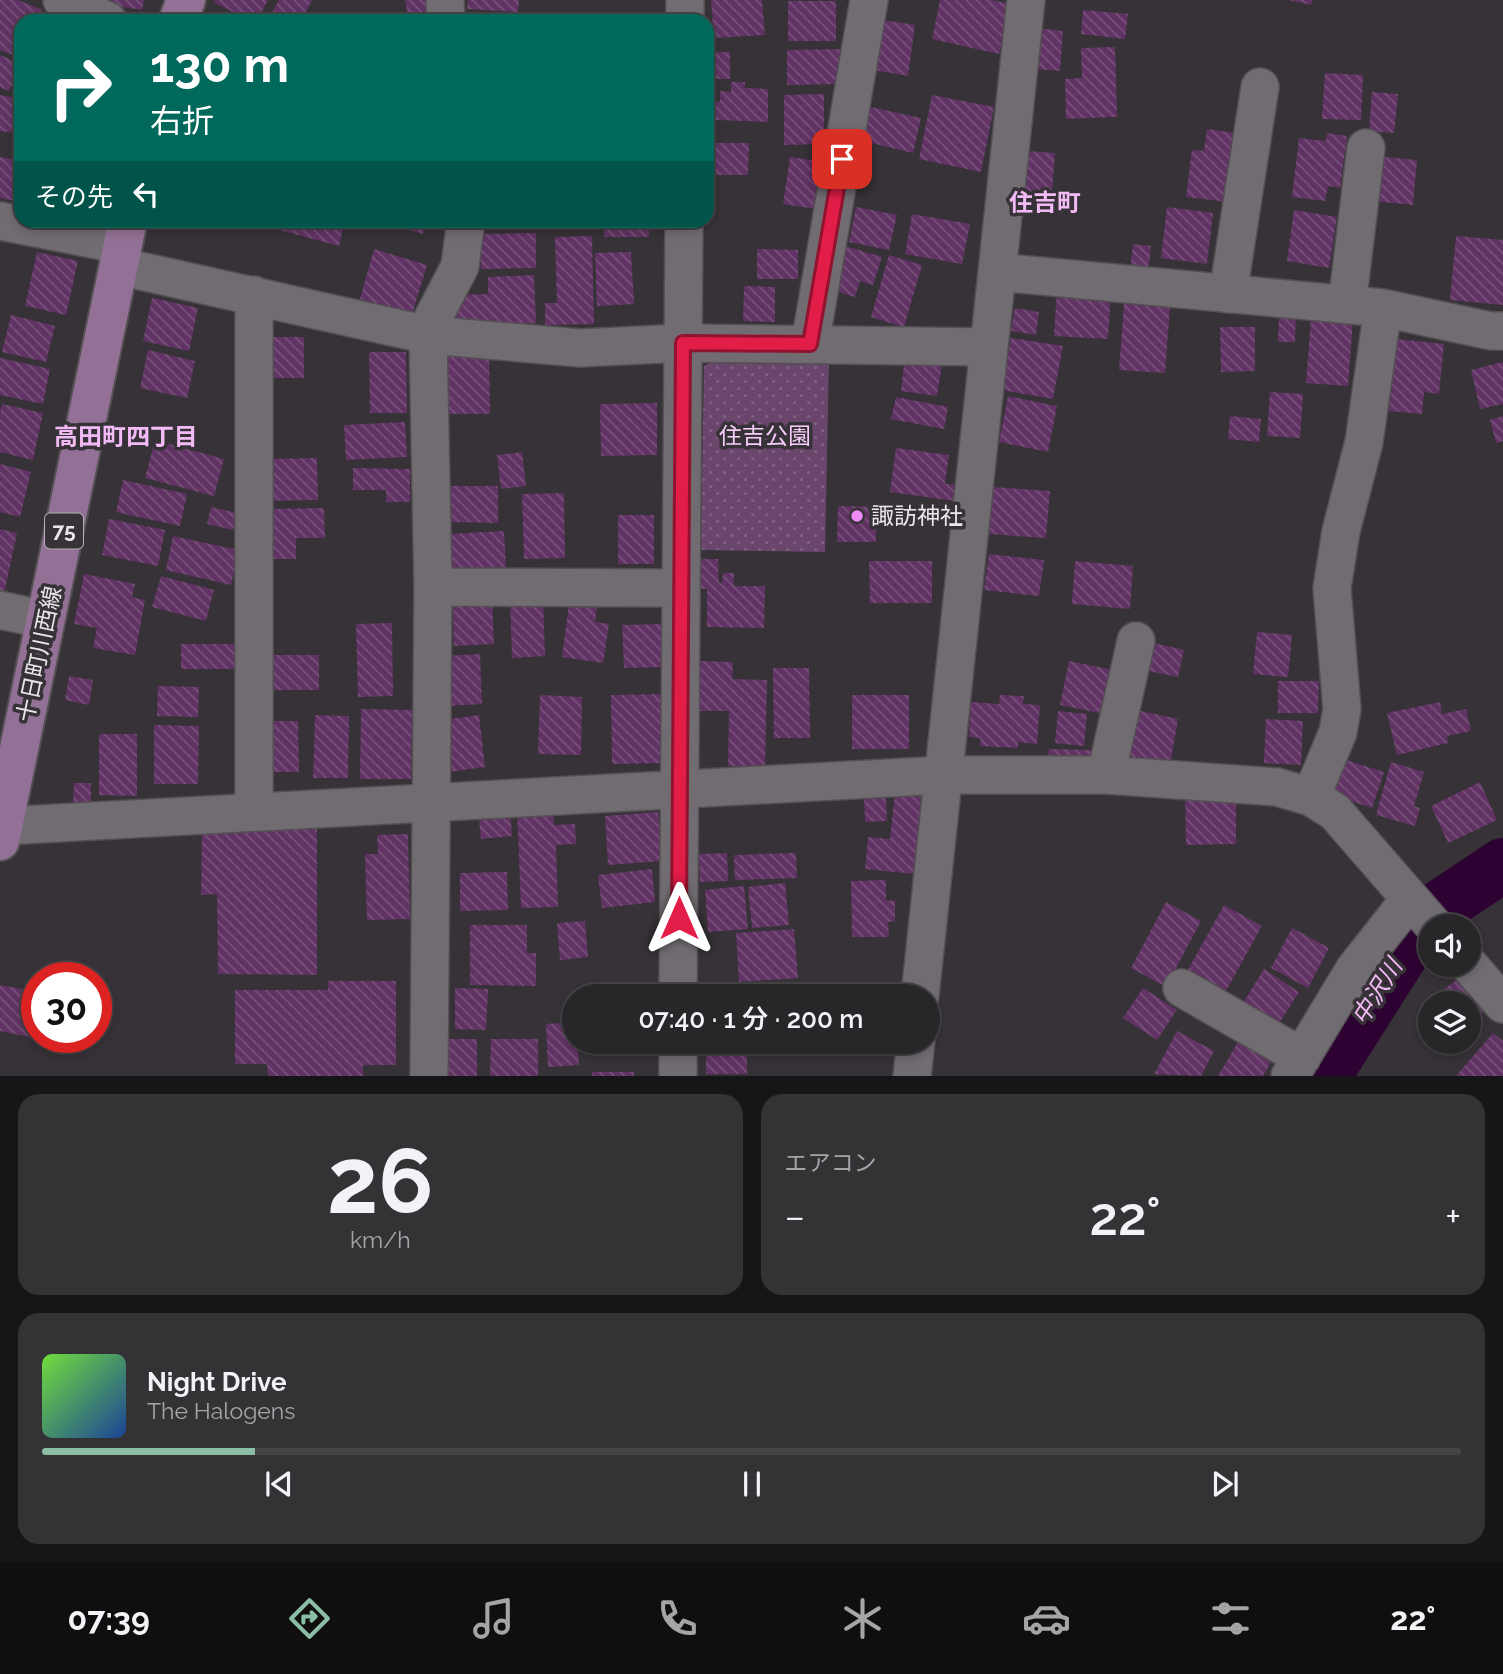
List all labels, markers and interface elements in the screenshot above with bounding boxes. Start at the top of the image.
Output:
text: 130 m [150,36,289,93]
icon: right [35,42,126,133]
text: 右折 [150,102,214,139]
pin [812,129,872,189]
icon: arrive [823,140,861,178]
icon: left [127,175,165,213]
text: その先 [35,182,113,212]
district label: 住吉町 [1009,188,1081,217]
district label: 高田町四丁目 [54,422,198,451]
park label: 住吉公園 [719,422,811,449]
place label: 諏訪神社 [871,502,963,529]
marker: 諏訪神社 [849,508,865,524]
road number: 75 [45,514,83,548]
street label: 十日町川西線 [11,584,66,724]
position arrow [642,881,716,955]
map controls [1418,914,1481,1054]
button: sound [1418,914,1481,977]
water label: 中沢川 [1345,951,1410,1030]
speed limit sign: 30 [21,962,112,1053]
button: layers [1418,991,1481,1054]
text: 07:40 · 1 分 · 200 m [639,1004,863,1034]
text: 26 [327,1127,434,1234]
text: エアコン [785,1149,877,1176]
text: 22° [1090,1186,1161,1247]
text: − [785,1194,805,1239]
text: + [1445,1194,1461,1239]
text: km/h [350,1226,411,1253]
text: Night Drive [147,1367,286,1397]
text: The Halogens [147,1397,295,1424]
icon: previous [260,1465,298,1503]
icon: pause [733,1465,771,1503]
icon: next [1206,1465,1244,1503]
icon: directions [285,1594,334,1643]
icon: music [469,1594,518,1643]
icon: phone [653,1594,702,1643]
icon: climate [838,1594,887,1643]
icon: car [1022,1594,1071,1643]
icon: filters [1206,1594,1255,1643]
text: 07:39 [68,1600,150,1637]
text: 22° [1390,1600,1435,1637]

